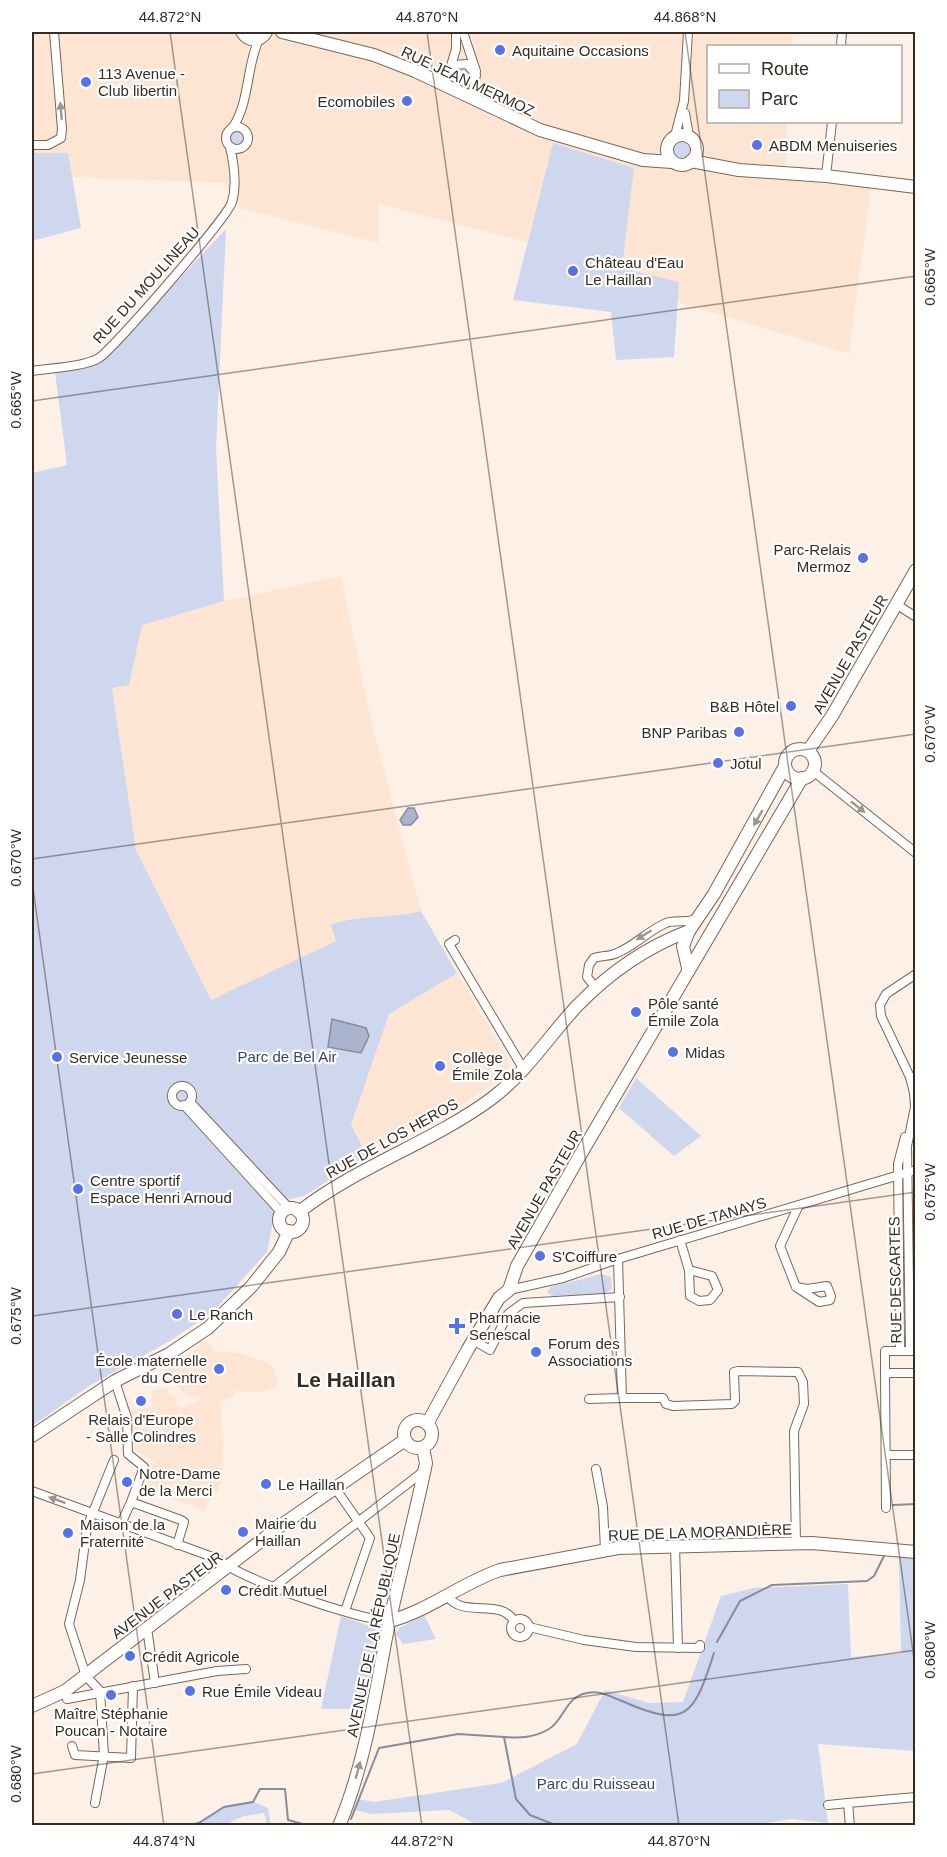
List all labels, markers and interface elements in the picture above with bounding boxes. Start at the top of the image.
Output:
text: 44.872°N [139,8,201,25]
text: 44.870°N [396,8,458,25]
text: 44.868°N [654,8,716,25]
place label: Aquitaine Occasions [512,42,649,59]
street label: RUE JEAN MERMOZ [399,43,537,119]
marker: Aquitaine Occasions [493,43,507,57]
legend [707,45,902,123]
text: Route [761,59,809,79]
place label: 113 Avenue - Club libertin [98,65,185,99]
marker: 113 Avenue - Club libertin [79,75,93,89]
text: Parc [761,89,798,109]
place label: Ecomobiles [317,93,395,110]
marker: Ecomobiles [400,94,414,108]
one-way arrow [56,101,66,120]
place label: ABDM Menuiseries [769,137,897,154]
marker: ABDM Menuiseries [750,138,764,152]
street label: RUE DU MOULINEAU [89,223,203,347]
text: 0.665°W [921,247,938,306]
place label: Château d'Eau Le Haillan [585,254,684,288]
marker: Château d'Eau Le Haillan [566,264,580,278]
text: 0.665°W [7,370,24,429]
place label: Parc-Relais Mermoz [773,541,851,575]
marker: Parc-Relais Mermoz [856,551,870,565]
street label: AVENUE PASTEUR [809,591,891,716]
place label: B&B Hôtel [710,698,779,715]
marker: B&B Hôtel [784,699,798,713]
text: 0.670°W [921,704,938,763]
place label: BNP Paribas [641,724,727,741]
marker: BNP Paribas [732,725,746,739]
place label: Jotul [730,755,762,772]
marker: Jotul [711,756,725,770]
one-way arrow [851,801,866,813]
one-way arrow [752,810,763,826]
text: 0.670°W [7,828,24,887]
one-way arrow [636,929,652,940]
place label: Pôle santé Émile Zola [648,995,720,1029]
marker: Pôle santé Émile Zola [629,1005,643,1019]
place label: Midas [685,1044,725,1061]
marker: Midas [666,1045,680,1059]
park label: Parc de Bel Air [237,1048,337,1065]
place label: Service Jeunesse [69,1049,187,1066]
place label: Collège Émile Zola [452,1049,524,1083]
marker: Service Jeunesse [50,1050,64,1064]
marker: Collège Émile Zola [433,1059,447,1073]
street label: RUE DE LOS HEROS [323,1095,461,1181]
street label: AVENUE PASTEUR [503,1126,585,1251]
text: 0.675°W [921,1162,938,1221]
place label: Centre sportif Espace Henri Arnoud [90,1172,232,1206]
marker: Centre sportif Espace Henri Arnoud [71,1182,85,1196]
street label: RUE DE TANAYS [650,1194,768,1242]
street label: RUE DESCARTES [885,1216,905,1344]
place label: S'Coiffure [552,1248,617,1265]
marker: S'Coiffure [533,1249,547,1263]
text: 0.675°W [7,1286,24,1345]
place label: Le Ranch [189,1306,253,1323]
marker: Le Ranch [170,1307,184,1321]
place label: Pharmacie Senescal [469,1309,541,1343]
marker: Pharmacie Senescal [450,1319,464,1333]
place label: Forum des Associations [548,1335,632,1369]
marker: Forum des Associations [529,1345,543,1359]
place label: École maternelle du Centre [95,1352,207,1386]
marker: École maternelle du Centre [212,1362,226,1376]
district label: Le Haillan [296,1368,396,1391]
marker: Relais d'Europe - Salle Colindres [134,1394,148,1408]
place label: Relais d'Europe - Salle Colindres [86,1411,196,1445]
place label: Notre-Dame de la Merci [139,1465,221,1499]
marker: Notre-Dame de la Merci [120,1475,134,1489]
place label: Le Haillan [278,1476,345,1493]
marker: Le Haillan [259,1477,273,1491]
one-way arrow [48,1495,66,1505]
place label: Mairie du Haillan [255,1515,317,1549]
place label: Maison de la Fraternité [80,1516,166,1550]
street label: RUE DE LA MORANDIÈRE [608,1520,792,1544]
marker: Mairie du Haillan [236,1525,250,1539]
marker: Maison de la Fraternité [61,1526,75,1540]
street label: AVENUE DE LA RÉPUBLIQUE [343,1531,403,1739]
street label: AVENUE PASTEUR [108,1548,226,1642]
place label: Crédit Mutuel [238,1582,327,1599]
marker: Crédit Mutuel [219,1583,233,1597]
text: 0.680°W [921,1620,938,1679]
place label: Crédit Agricole [142,1648,240,1665]
marker: Crédit Agricole [123,1649,137,1663]
place label: Rue Émile Videau [202,1683,322,1700]
marker: Rue Émile Videau [183,1684,197,1698]
marker: Maître Stéphanie Poucan - Notaire [104,1688,118,1702]
place label: Maître Stéphanie Poucan - Notaire [54,1705,168,1739]
text: 0.680°W [7,1744,24,1803]
one-way arrow [354,1761,363,1779]
park label: Parc du Ruisseau [537,1775,655,1792]
text: 44.874°N [133,1832,195,1849]
text: 44.872°N [391,1832,453,1849]
text: 44.870°N [648,1832,710,1849]

